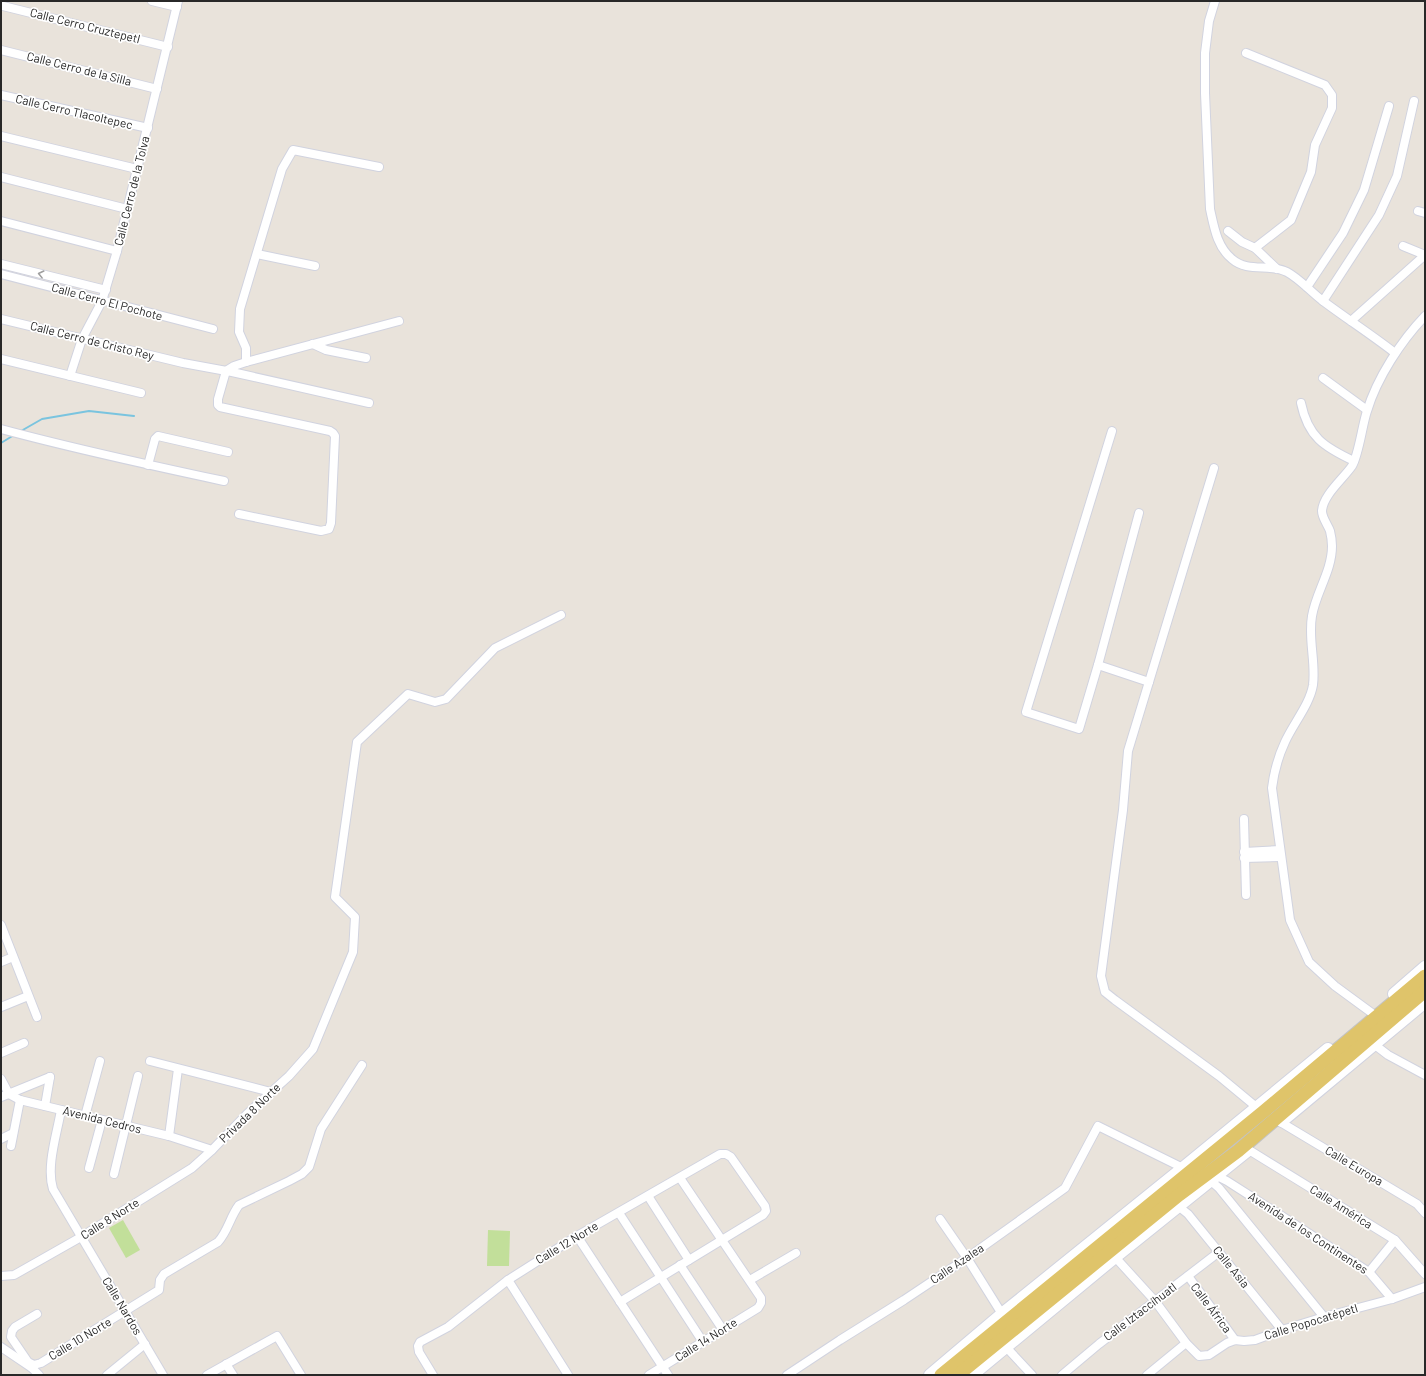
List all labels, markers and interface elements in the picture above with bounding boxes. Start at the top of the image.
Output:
street label: Calle Cerro Cruztepetl [29,5,142,45]
street label: Calle Cerro de la Silla [25,48,133,88]
street label: Calle Cerro Tlacoltepec [14,91,134,131]
street label: Calle Cerro de la Tolva [111,134,151,247]
one-way arrow [38,270,44,278]
street label: Calle Cerro El Pochote [50,279,164,323]
street label: Calle Cerro de Cristo Rey [29,318,156,362]
street label: Privada 8 Norte [216,1080,283,1145]
street label: Avenida Cedros [62,1103,143,1136]
street label: Calle Europa [1323,1142,1386,1188]
street label: Calle América [1308,1181,1375,1231]
street label: Avenida de los Continentes [1246,1188,1371,1276]
street label: Calle 8 Norte [78,1195,141,1242]
street label: Calle 12 Norte [533,1218,600,1266]
street label: Calle Azalea [927,1240,986,1286]
street label: Calle Asia [1211,1243,1253,1290]
street label: Calle Nardos [100,1274,146,1337]
street label: Calle Iztaccíhuatl [1100,1279,1179,1343]
street label: Calle África [1188,1280,1235,1335]
street label: Calle Popocatépetl [1262,1300,1359,1342]
street label: Calle 10 Norte [46,1314,113,1362]
street label: Calle 14 Norte [672,1314,739,1364]

